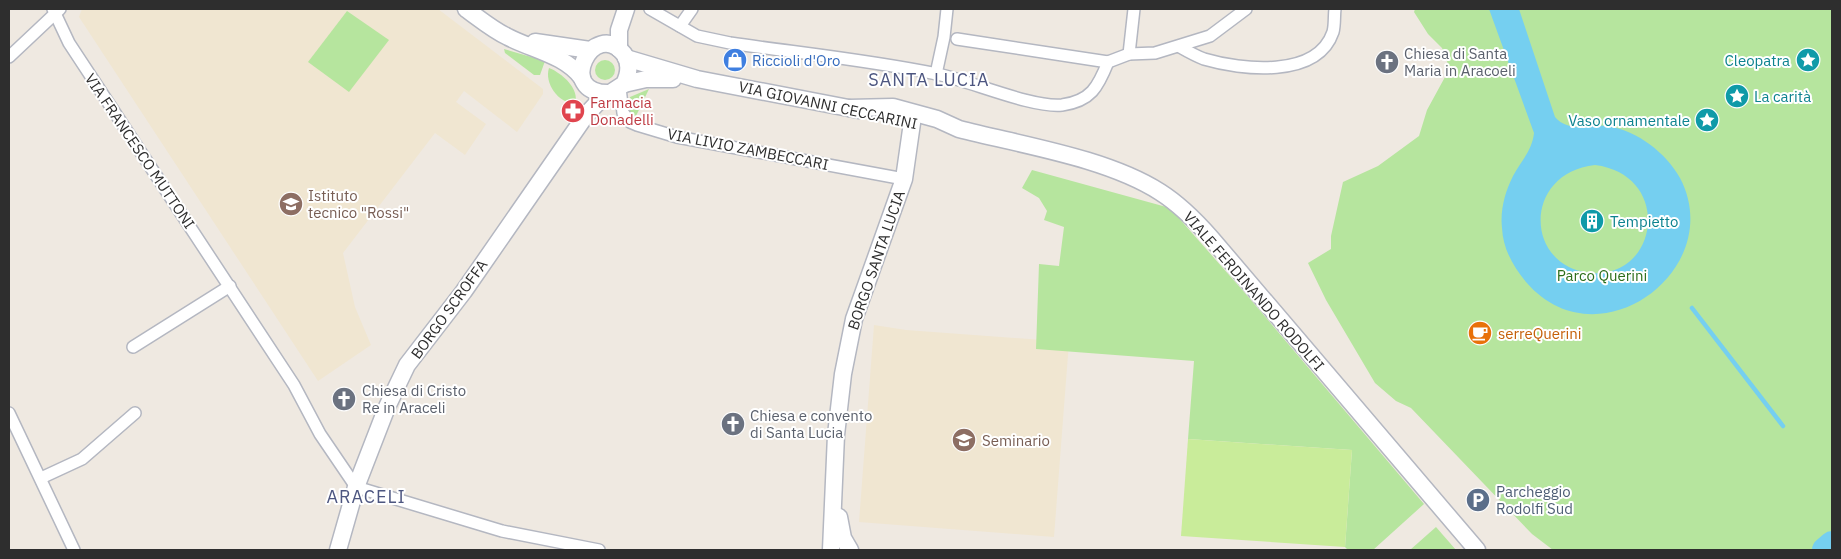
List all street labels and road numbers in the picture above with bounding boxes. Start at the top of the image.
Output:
street label: VIA FRANCESCO MUTTONI [81,70,199,232]
street label: VIA GIOVANNI CECCARINI [737,77,919,133]
street label: VIA LIVIO ZAMBECCARI [666,124,830,174]
street label: BORGO SANTA LUCIA [843,187,909,332]
street label: VIALE FERDINANDO RODOLFI [1180,207,1328,375]
street label: BORGO SCROFFA [407,255,492,362]

